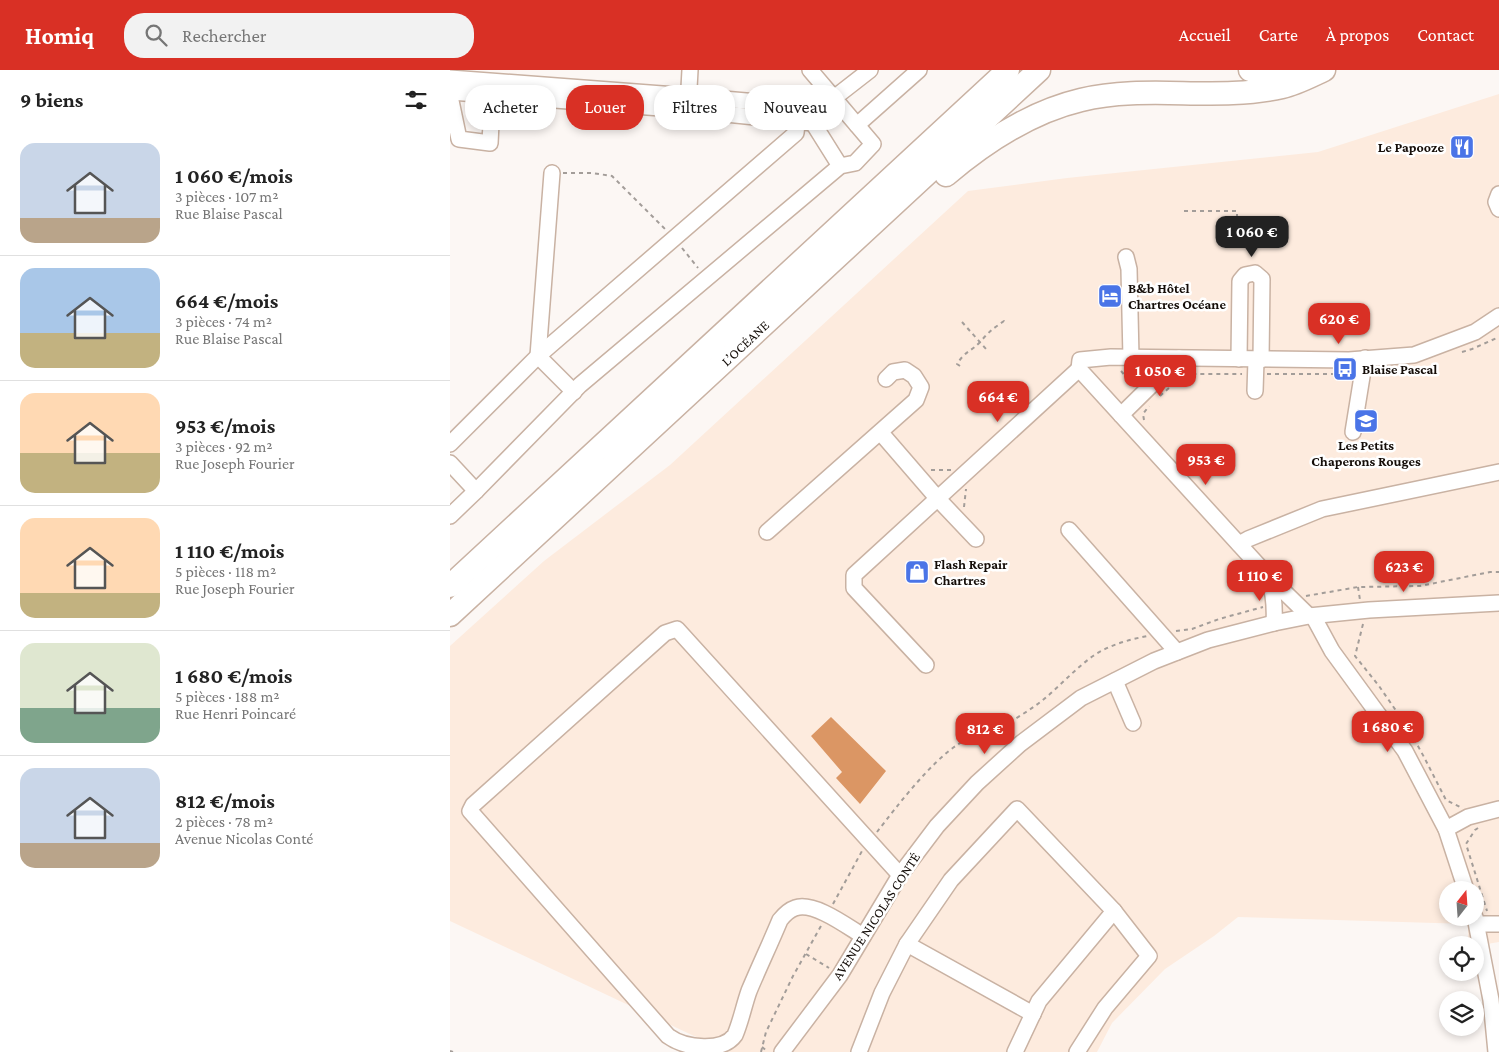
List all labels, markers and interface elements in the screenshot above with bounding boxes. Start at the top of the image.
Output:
search box [124,13,474,58]
icon: search [142,21,170,49]
text: Homiq [25,22,94,49]
text: Rechercher [182,25,267,46]
text: Accueil [1179,25,1231,45]
text: Carte [1259,25,1298,45]
text: À propos [1326,25,1389,45]
text: Contact [1417,25,1474,45]
chip: Acheter [465,85,556,130]
chip: Louer [566,85,644,130]
chip: Filtres [654,85,735,130]
chip: Nouveau [745,85,845,130]
icon: filters [402,86,430,114]
text: 9 biens [20,88,83,112]
restaurant icon: Le Papooze [1449,134,1475,160]
place label: Le Papooze [1378,139,1444,155]
icon: home [60,163,120,223]
text: 1 060 €/mois [175,164,293,188]
text: 3 pièces · 107 m² [175,188,278,205]
text: Rue Blaise Pascal [175,205,283,222]
pin: 1 060 € [1206,216,1298,258]
text: 1 060 € [1227,223,1277,240]
place label: B&b Hôtel Chartres Océane [1128,280,1226,312]
hotel icon: B&b Hôtel Chartres Océane [1097,283,1123,309]
icon: home [60,288,120,348]
text: 664 €/mois [175,289,278,313]
pin: 620 € [1304,302,1374,345]
text: 620 € [1319,310,1359,327]
text: 3 pièces · 74 m² [175,313,272,330]
street label: L’OCÉANE [718,317,772,369]
text: Rue Blaise Pascal [175,330,283,347]
pin: 1 050 € [1114,354,1206,397]
bus stop icon: Blaise Pascal [1332,356,1358,382]
place label: Blaise Pascal [1362,361,1437,377]
text: 1 050 € [1135,362,1185,379]
pin: 664 € [963,380,1033,423]
text: 664 € [978,388,1018,405]
school or university icon: Les Petits Chaperons Rouges [1353,408,1379,434]
icon: home [60,413,120,473]
text: 953 €/mois [175,414,275,438]
place label: Les Petits Chaperons Rouges [1311,437,1421,469]
text: 3 pièces · 92 m² [175,438,273,455]
pin: 953 € [1171,444,1241,486]
text: 953 € [1187,451,1225,468]
text: Rue Joseph Fourier [175,455,295,472]
icon: home [60,538,120,598]
text: 1 110 €/mois [175,539,284,563]
pin: 623 € [1369,550,1439,593]
place label: Flash Repair Chartres [934,556,1008,588]
text: 623 € [1385,558,1423,575]
shop icon: Flash Repair Chartres [904,559,930,585]
pin: 1 110 € [1214,560,1306,602]
text: 5 pièces · 118 m² [175,563,276,580]
text: 1 110 € [1238,567,1282,584]
text: Rue Joseph Fourier [175,580,295,597]
icon: home [60,663,120,723]
text: 1 680 €/mois [175,664,292,688]
text: 5 pièces · 188 m² [175,688,280,705]
text: Rue Henri Poincaré [175,705,296,722]
pin: 1 680 € [1342,710,1434,753]
pin: 812 € [950,712,1020,755]
text: 1 680 € [1363,718,1413,735]
text: 812 € [966,720,1004,737]
icon: home [60,788,120,848]
text: 812 €/mois [175,789,275,813]
text: 2 pièces · 78 m² [175,813,273,830]
text: Avenue Nicolas Conté [175,830,313,847]
street label: AVENUE NICOLAS CONTÉ [829,849,923,983]
north arrow [1439,881,1484,926]
map controls [1439,881,1484,1036]
button: locate [1439,936,1484,981]
button: layers [1439,991,1484,1036]

